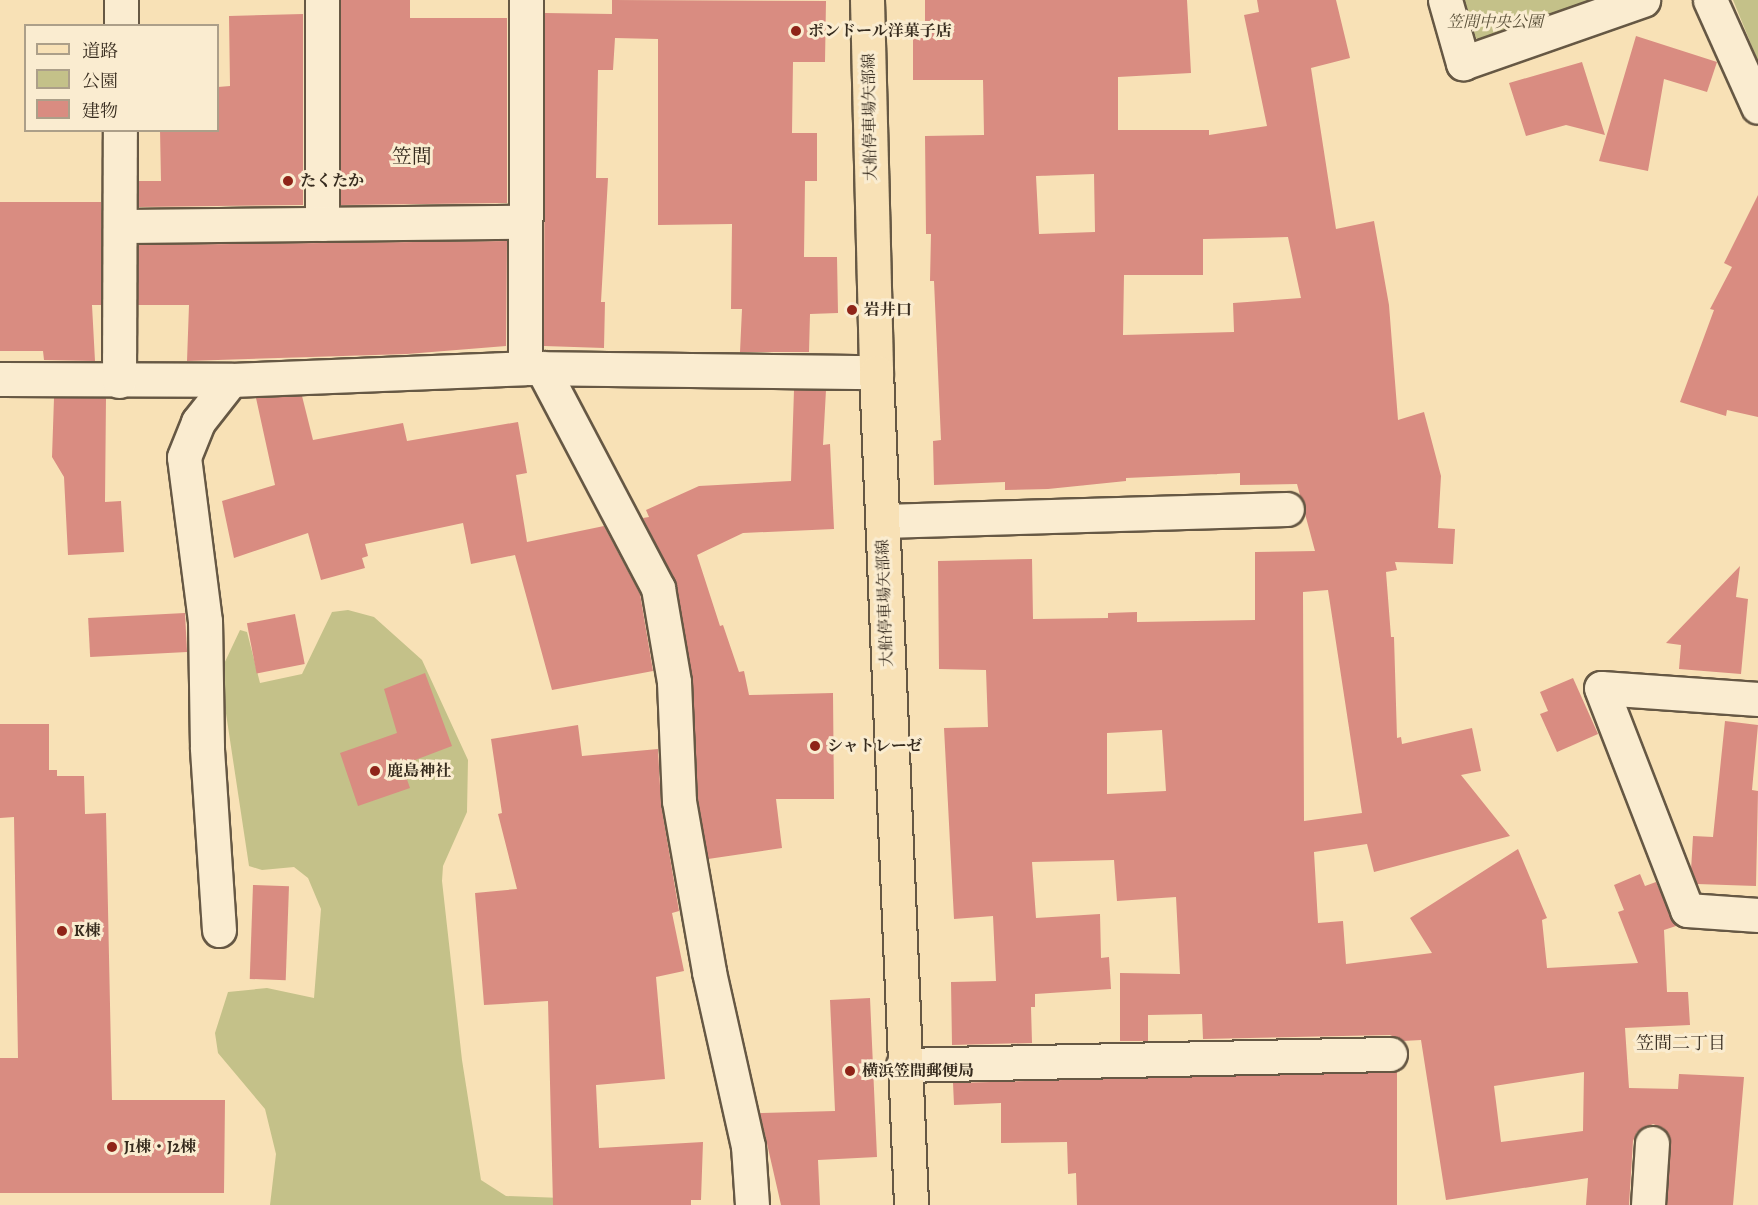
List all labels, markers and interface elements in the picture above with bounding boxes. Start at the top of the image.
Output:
park label: 笠間中央公園 [1447,12,1543,32]
place label: ポンドール洋菓子店 [808,21,952,41]
legend [24,24,219,132]
marker: ポンドール洋菓子店 [789,24,803,38]
text: 道路 [82,39,118,63]
street label: 大船停車場矢部線 [859,53,881,181]
text: 公園 [82,69,118,93]
text: 建物 [82,99,118,123]
district label: 笠間 [392,144,432,168]
place label: たくたか [300,171,364,191]
marker: たくたか [281,174,295,188]
place label: 岩井口 [864,300,912,320]
marker: 岩井口 [845,303,859,317]
street label: 大船停車場矢部線 [873,539,897,667]
place label: シャトレーゼ [827,736,923,756]
marker: シャトレーゼ [808,739,822,753]
place label: 鹿島神社 [387,761,451,781]
marker: 鹿島神社 [368,764,382,778]
place label: K棟 [74,921,101,941]
marker: K棟 [55,924,69,938]
district label: 笠間二丁目 [1636,1032,1726,1054]
place label: 横浜笠間郵便局 [862,1061,974,1081]
marker: 横浜笠間郵便局 [843,1064,857,1078]
place label: J1棟・J2棟 [124,1137,196,1157]
marker: J1棟・J2棟 [105,1140,119,1154]

